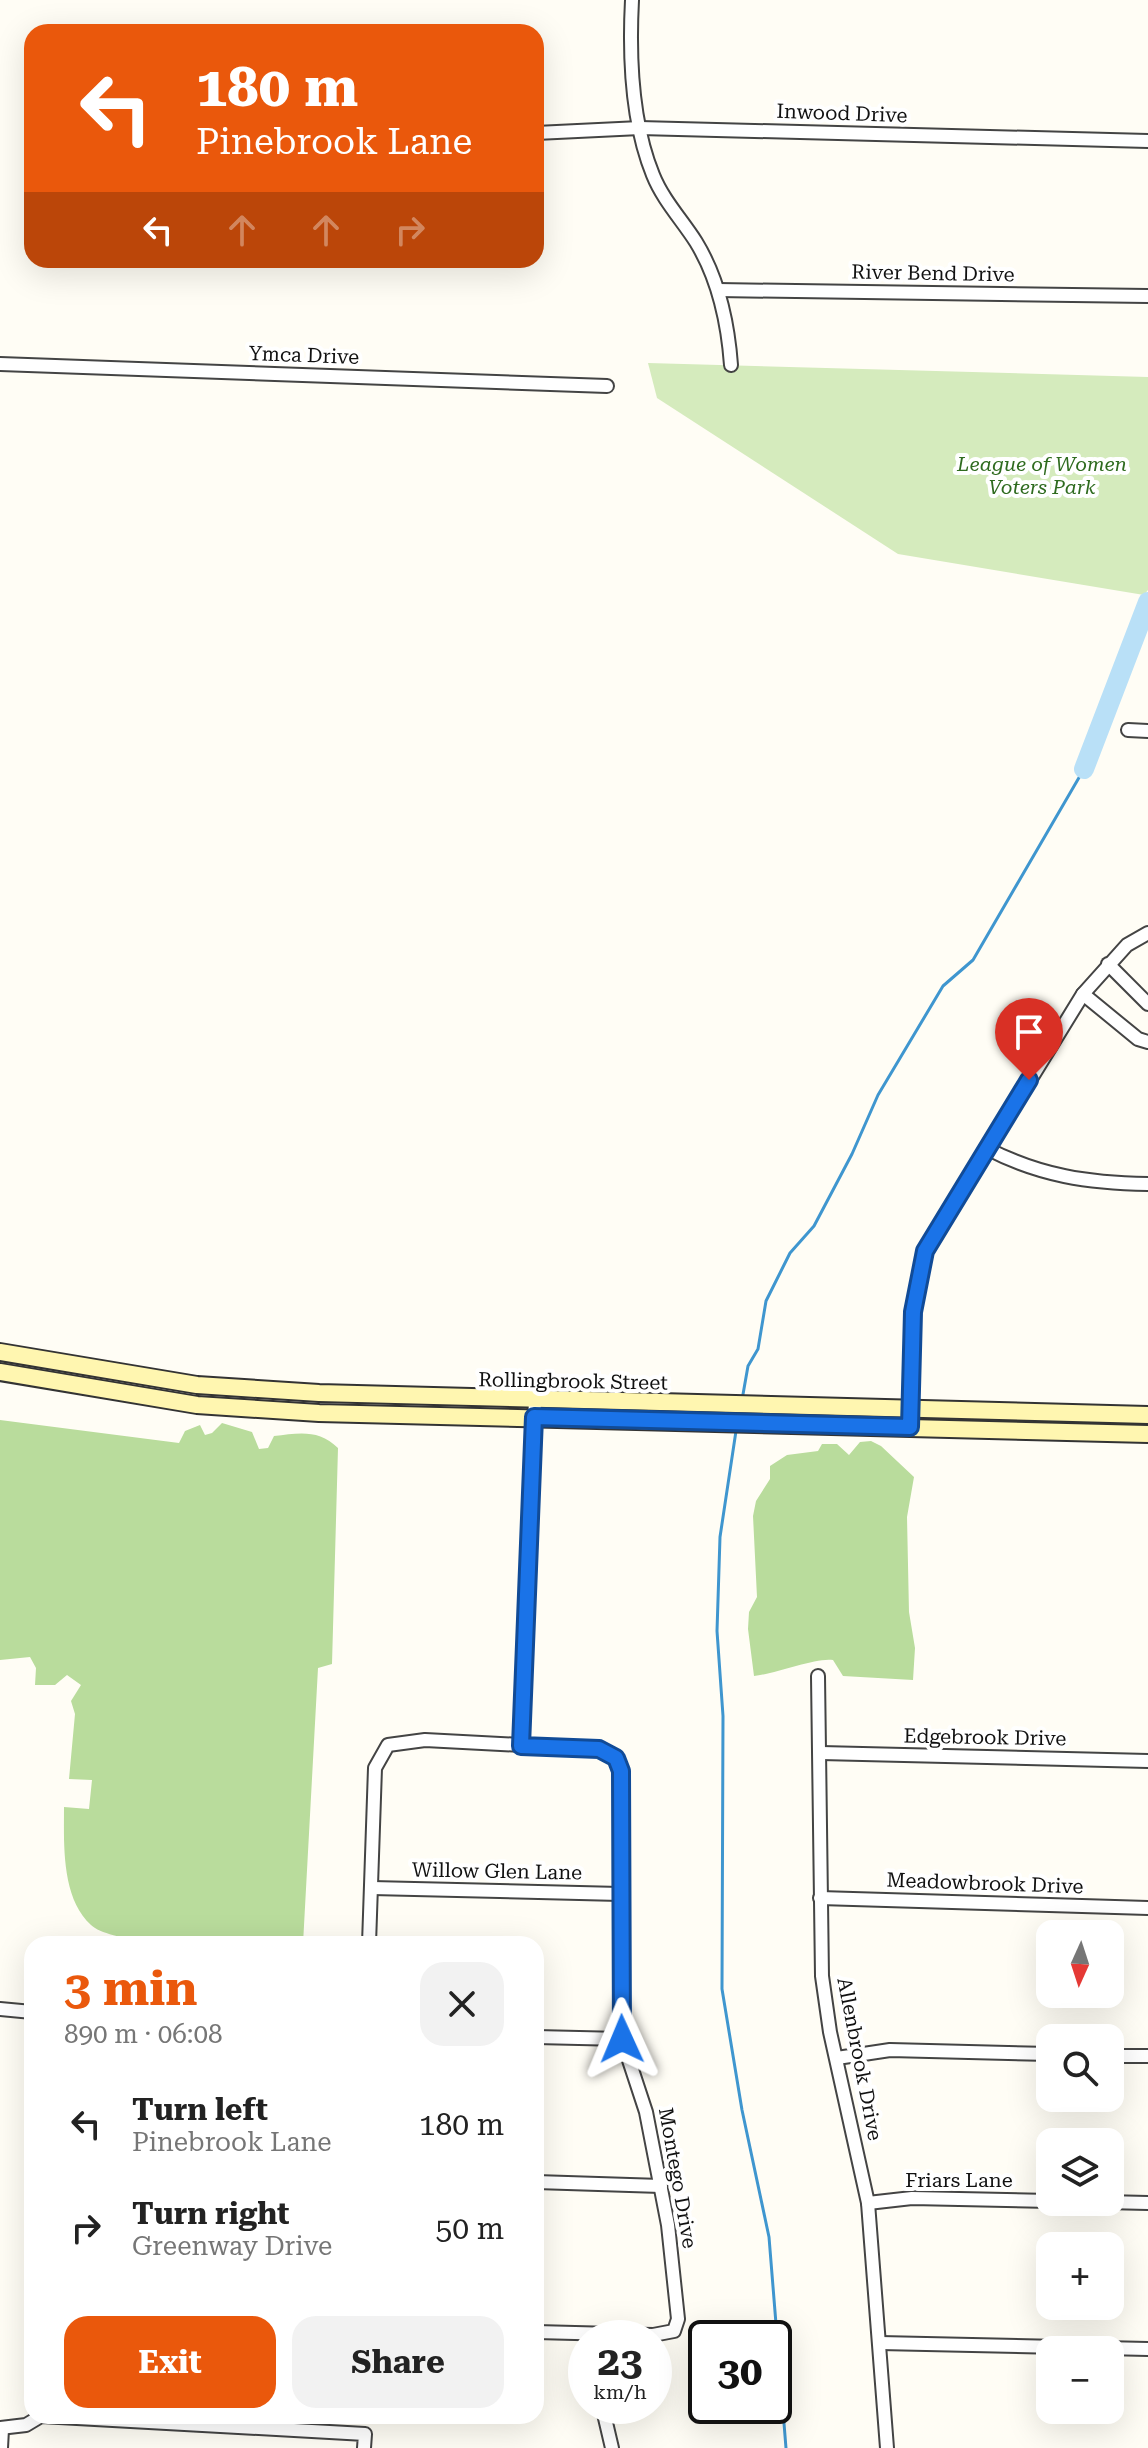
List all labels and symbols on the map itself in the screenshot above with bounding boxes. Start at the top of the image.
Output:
street label: Inwood Drive [776,99,908,127]
street label: River Bend Drive [851,260,1015,286]
street label: Ymca Drive [248,341,360,369]
park label: League of Women Voters Park [956,452,1127,499]
pin [995,998,1063,1080]
street label: Rollingbrook Street [478,1367,668,1395]
street label: Edgebrook Drive [903,1724,1067,1750]
street label: Willow Glen Lane [412,1858,582,1884]
street label: Meadowbrook Drive [886,1868,1084,1898]
north arrow [1036,1920,1124,2008]
street label: Allenbrook Drive [832,1975,888,2143]
position arrow [580,1997,664,2081]
street label: Montego Drive [654,2106,702,2250]
street label: Friars Lane [905,2168,1013,2192]
speed limit sign: 30 [688,2320,792,2424]

